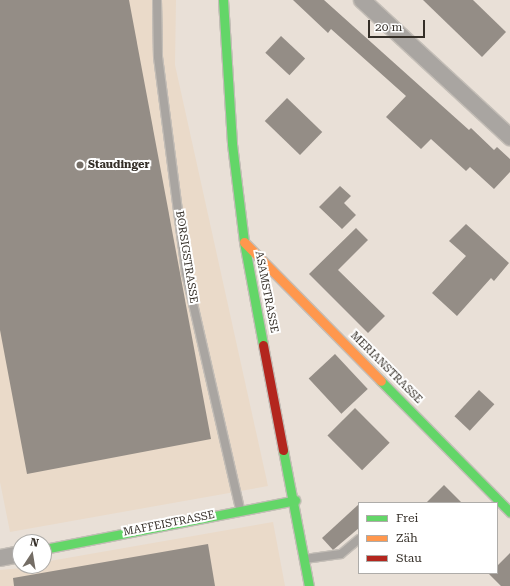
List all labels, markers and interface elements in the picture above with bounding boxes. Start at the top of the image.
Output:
scale bar [370,12,427,38]
text: 20 m [375,20,402,34]
place label: Staudinger [88,158,149,172]
marker: Staudinger [75,160,85,170]
street label: BORSIGSTRASSE [172,210,200,304]
street label: ASAMSTRASSE [252,250,280,334]
street label: MERIANSTRASSE [347,329,425,407]
legend [358,502,498,574]
street label: MAFFEISTRASSE [122,509,216,539]
text: Frei [396,511,418,525]
text: Zäh [396,531,418,545]
north arrow [12,534,52,574]
text: N [29,536,40,550]
text: Stau [396,551,422,565]

